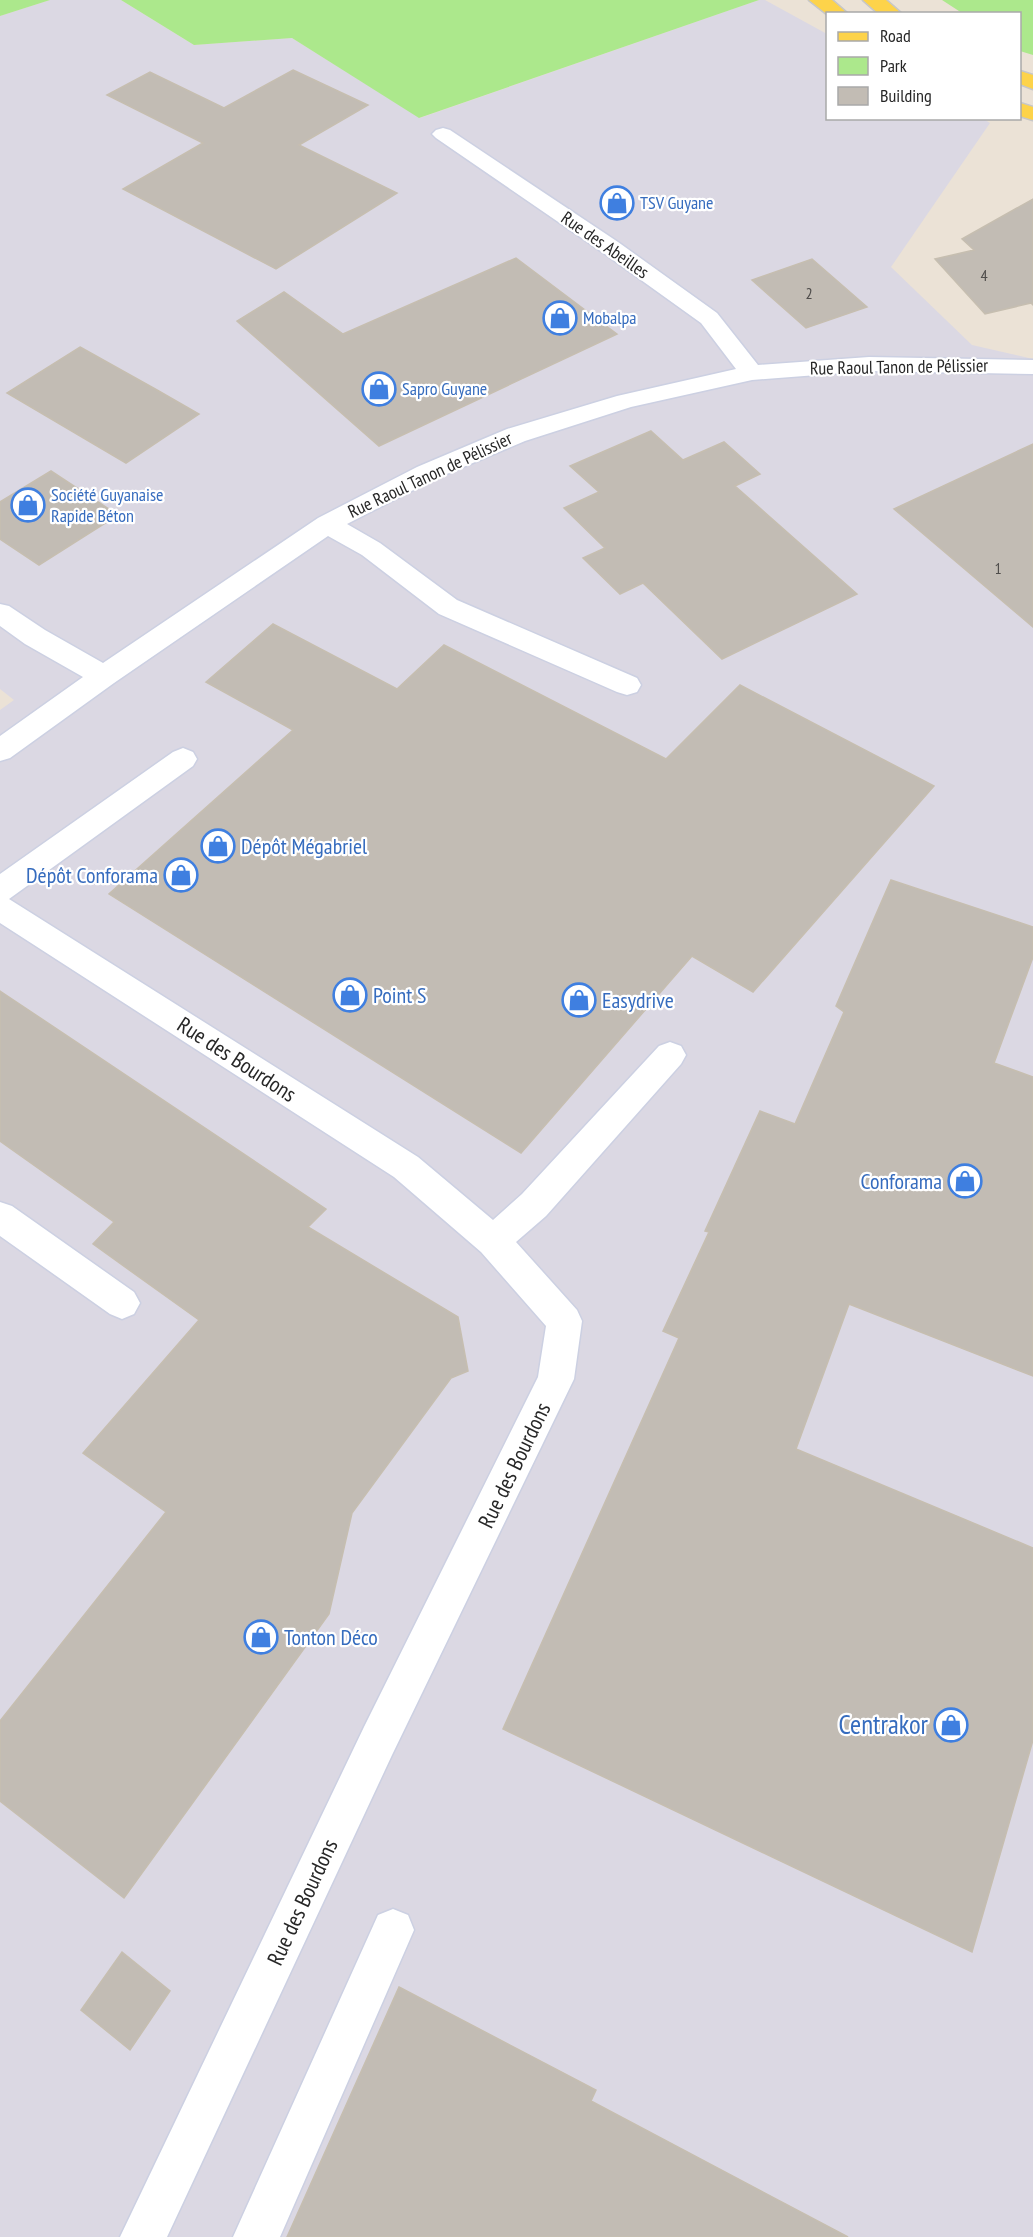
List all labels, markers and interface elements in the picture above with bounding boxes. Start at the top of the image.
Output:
legend [826,12,1021,120]
text: Road [880,24,911,47]
text: Park [880,54,907,77]
text: Building [880,84,932,107]
shop icon: TSV Guyane [599,185,635,221]
place label: TSV Guyane [640,191,713,214]
street label: Rue des Abeilles [557,206,654,283]
house number: 4 [980,265,988,285]
house number: 2 [805,283,813,303]
shop icon: Mobalpa [542,300,578,336]
place label: Mobalpa [583,306,636,329]
street label: Rue Raoul Tanon de Pélissier [810,353,988,380]
shop icon: Sapro Guyane [361,371,397,407]
place label: Sapro Guyane [402,377,487,400]
street label: Rue Raoul Tanon de Pélissier [344,426,516,523]
place label: Société Guyanaise Rapide Béton [51,483,163,527]
shop icon: Société Guyanaise Rapide Béton [10,487,46,523]
house number: 1 [994,558,1002,578]
shop icon: Dépôt Mégabriel [200,828,236,864]
place label: Dépôt Mégabriel [241,832,368,860]
shop icon: Dépôt Conforama [163,857,199,893]
place label: Dépôt Conforama [26,861,158,889]
shop icon: Point S [332,977,368,1013]
place label: Point S [373,981,426,1009]
shop icon: Easydrive [561,982,597,1018]
place label: Easydrive [602,986,674,1014]
street label: Rue des Bourdons [172,1010,302,1108]
shop icon: Conforama [947,1163,983,1199]
place label: Conforama [860,1167,942,1195]
street label: Rue des Bourdons [472,1398,556,1532]
shop icon: Tonton Déco [243,1619,279,1655]
place label: Tonton Déco [284,1623,378,1651]
place label: Centrakor [838,1707,929,1741]
shop icon: Centrakor [933,1707,969,1743]
street label: Rue des Bourdons [261,1834,343,1970]

